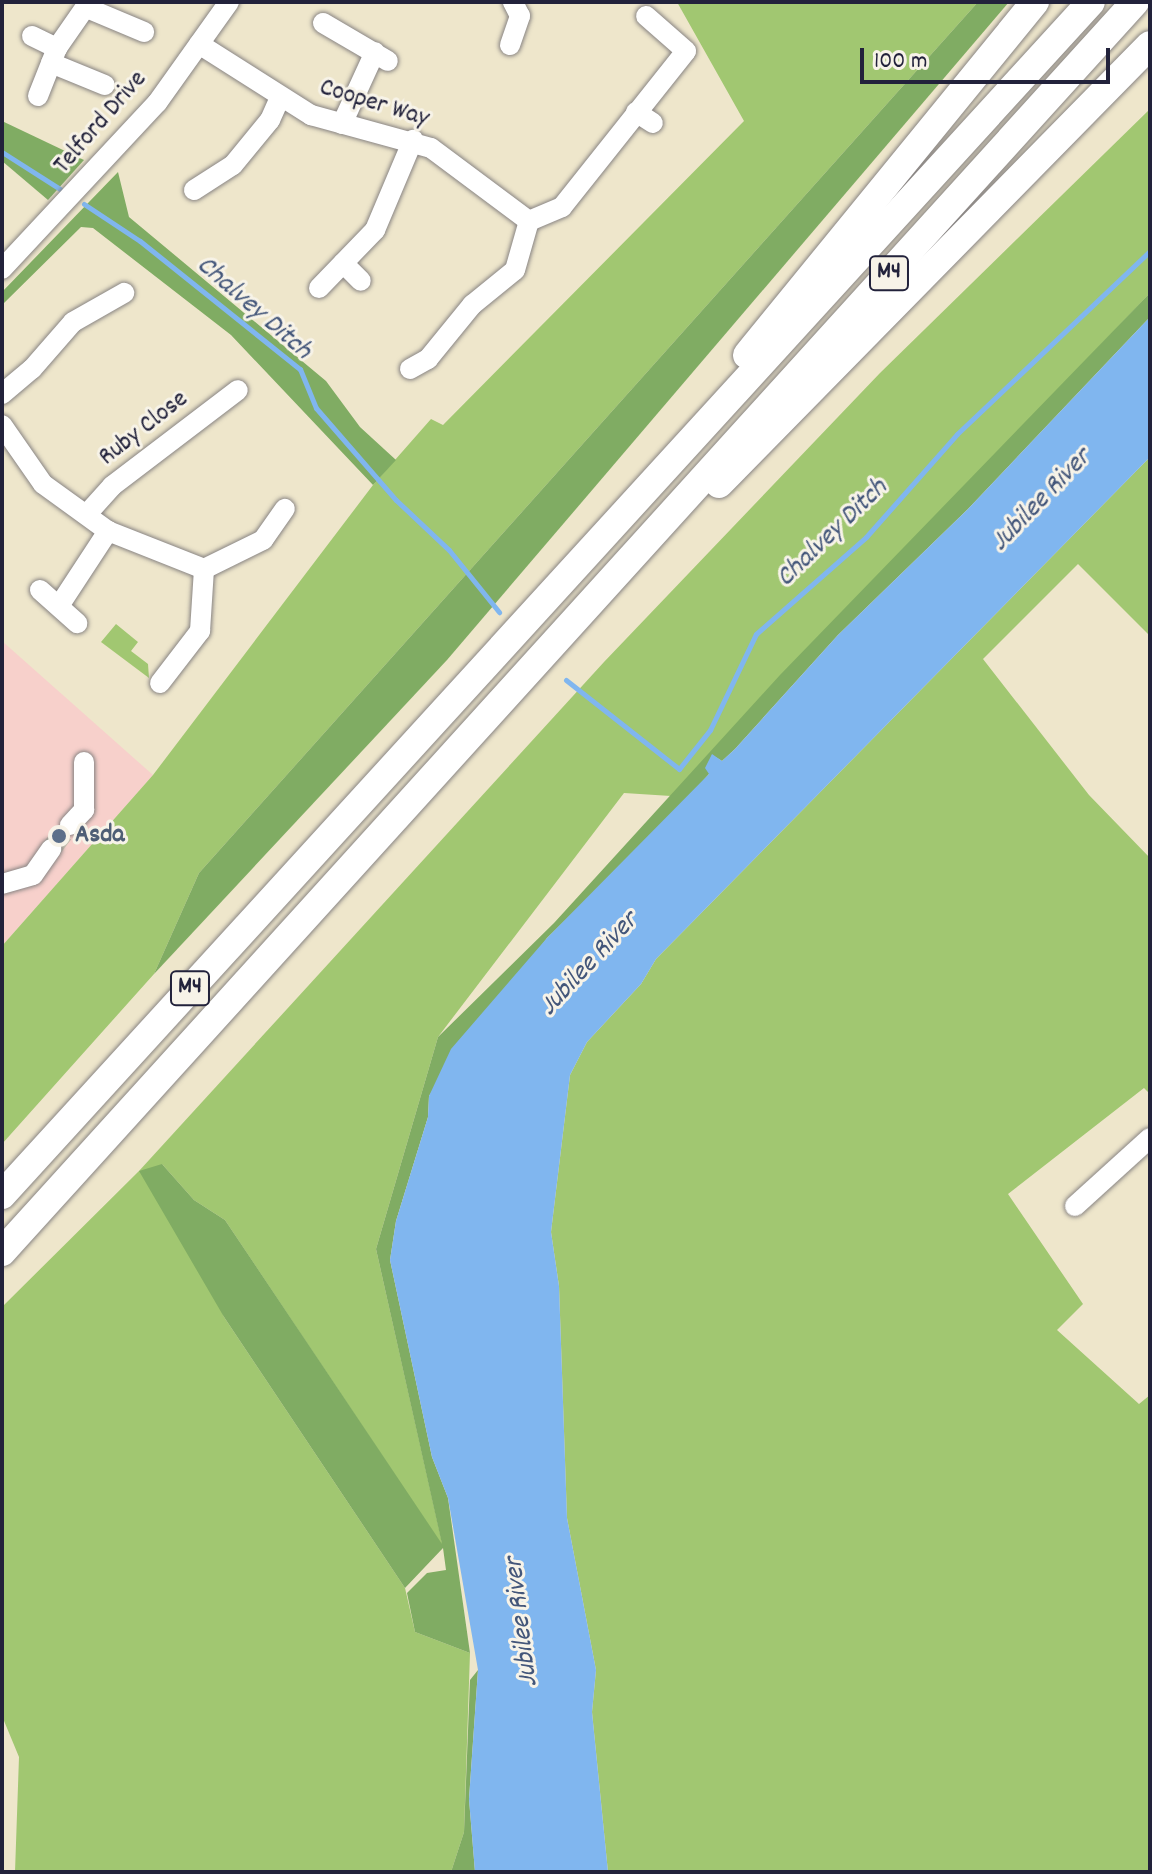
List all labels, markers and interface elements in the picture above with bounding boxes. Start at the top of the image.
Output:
scale bar [864,32,1114,82]
text: 100 m [874,45,927,79]
street label: Telford Drive [48,65,154,181]
street label: Cooper Way [316,73,432,135]
water label: Chalvey Ditch [188,250,318,368]
road number: M4 [867,253,911,293]
street label: Ruby Close [93,385,195,473]
water label: Jubilee River [985,442,1099,560]
water label: Chalvey Ditch [770,473,896,595]
place label: Asda [75,820,125,852]
marker: Asda [50,827,68,845]
water label: Jubilee River [533,906,647,1024]
road number: M4 [168,968,212,1008]
water label: Jubilee River [498,1555,548,1689]

